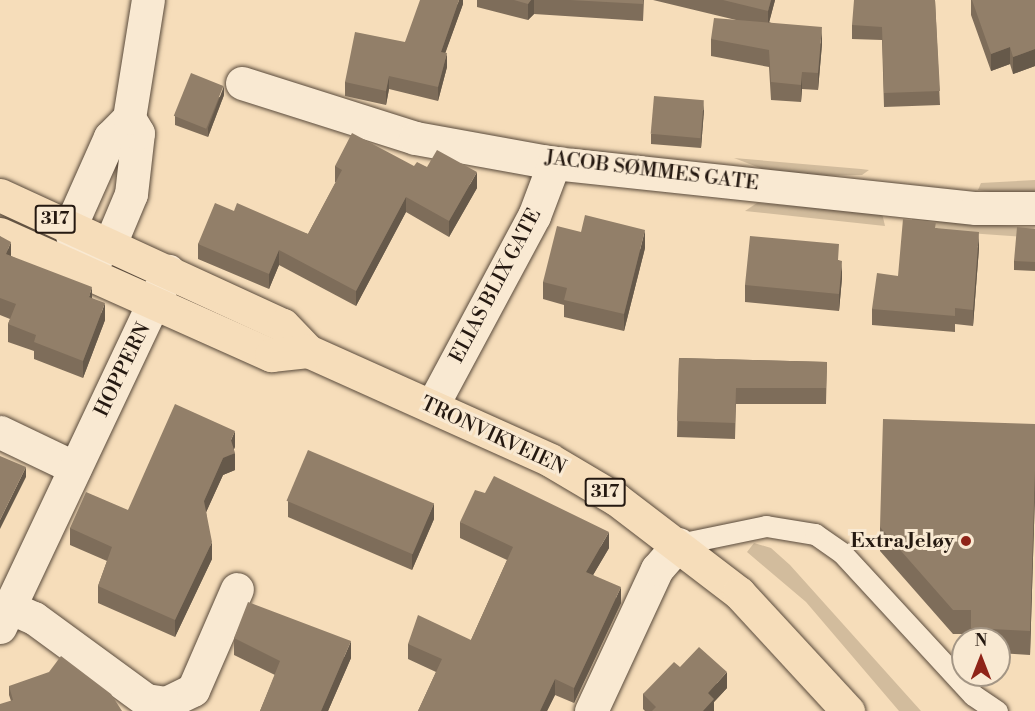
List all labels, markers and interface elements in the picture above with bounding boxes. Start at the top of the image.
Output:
street label: JACOB SØMMES GATE [544,146,760,196]
road number: 317 [34,204,76,234]
street label: ELIAS BLIX GATE [445,205,547,367]
street label: HOPPERN [90,319,156,421]
street label: TRONVIKVEIEN [417,392,569,480]
road number: 317 [584,477,626,507]
place label: Extra Jeløy [851,529,954,553]
marker: Extra Jeløy [959,534,973,548]
north arrow [951,627,1011,687]
text: N [975,631,987,651]

